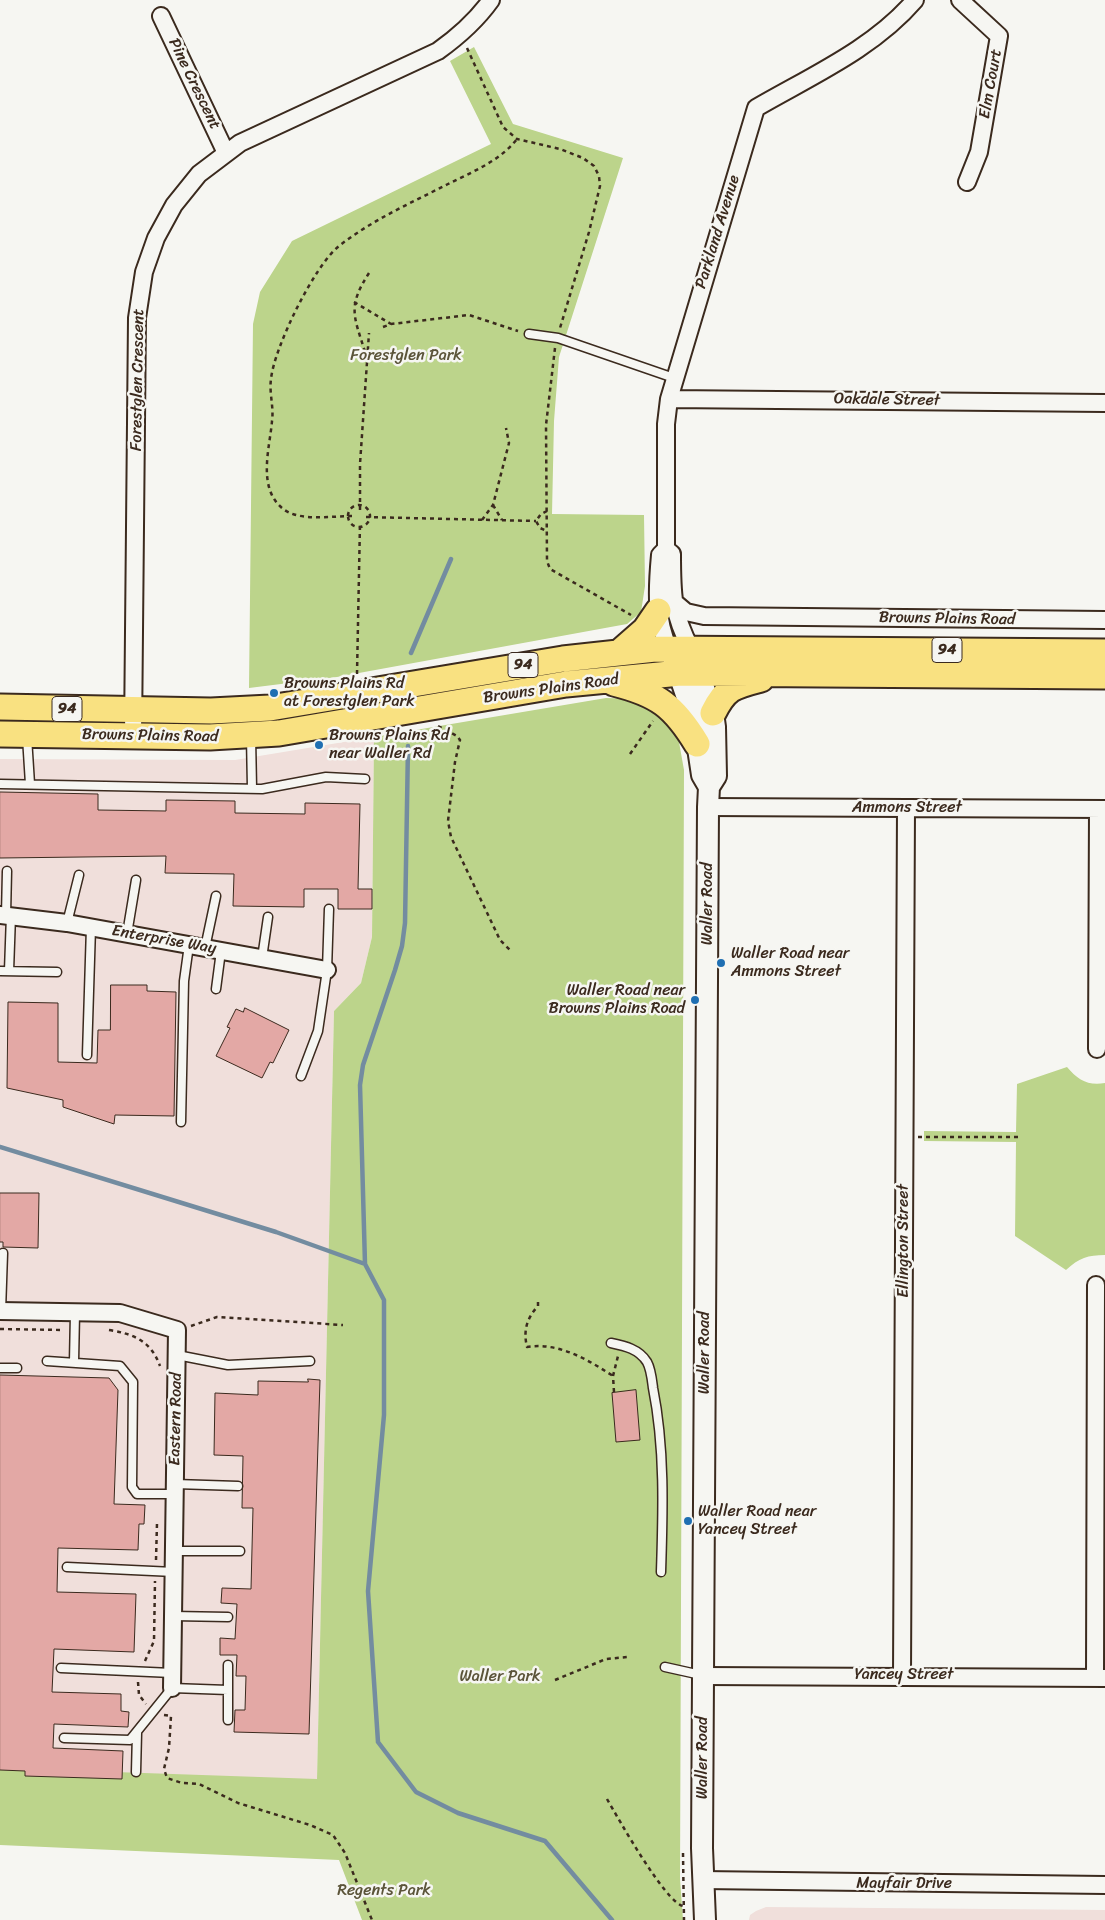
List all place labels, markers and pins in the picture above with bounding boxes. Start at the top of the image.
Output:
place label: Browns Plains Rd at Forestglen Park [284,674,415,712]
marker: Browns Plains Rd at Forestglen Park [268,687,280,699]
place label: Browns Plains Rd near Waller Rd [329,726,449,764]
marker: Browns Plains Rd near Waller Rd [313,739,325,751]
place label: Waller Road near Ammons Street [731,944,849,982]
marker: Waller Road near Ammons Street [715,957,727,969]
place label: Waller Road near Browns Plains Road [549,981,685,1019]
marker: Waller Road near Browns Plains Road [689,994,701,1006]
place label: Waller Road near Yancey Street [698,1502,816,1540]
marker: Waller Road near Yancey Street [682,1515,694,1527]

